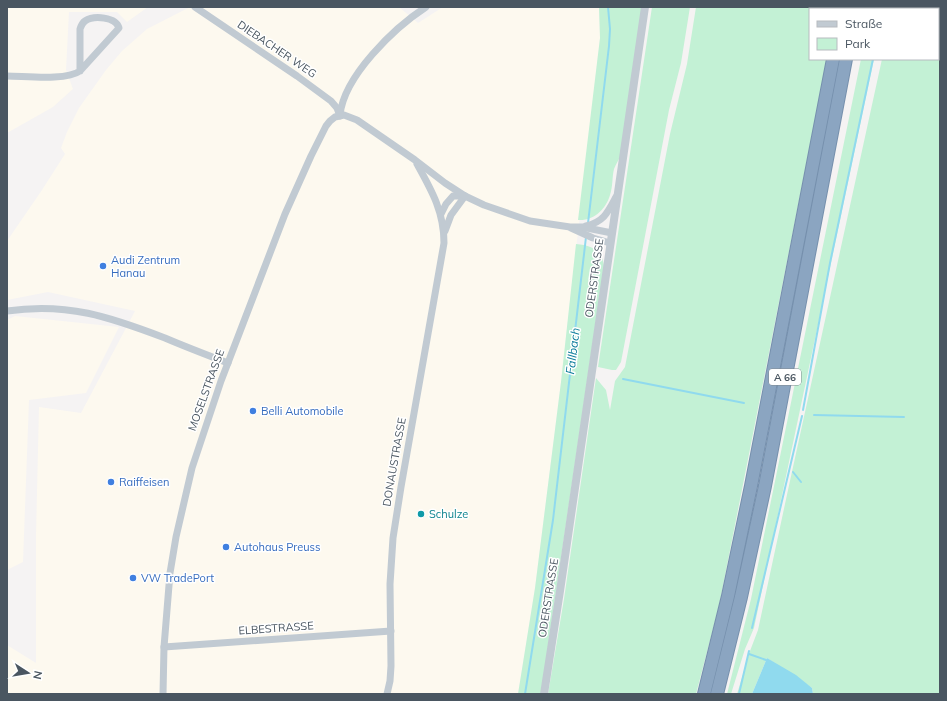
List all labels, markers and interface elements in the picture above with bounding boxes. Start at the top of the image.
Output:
legend [809,8,939,60]
text: Straße [845,16,882,31]
street label: DIEBACHER WEG [235,17,319,81]
text: Park [845,36,871,51]
street label: ODERSTRASSE [582,238,606,318]
place label: Audi Zentrum Hanau [111,253,180,280]
marker: Audi Zentrum Hanau [98,261,108,271]
water label: Fallbach [562,327,583,375]
street label: MOSELSTRASSE [185,347,227,433]
road number: A 66 [769,369,801,385]
place label: Belli Automobile [261,404,343,418]
marker: Belli Automobile [248,406,258,416]
street label: DONAUSTRASSE [379,416,409,508]
place label: Raiffeisen [119,475,169,489]
marker: Raiffeisen [106,477,116,487]
place label: Schulze [429,507,468,521]
marker: Schulze [416,509,426,519]
place label: Autohaus Preuss [234,540,320,554]
marker: Autohaus Preuss [221,542,231,552]
street label: ODERSTRASSE [535,557,561,639]
place label: VW TradePort [141,571,214,585]
marker: VW TradePort [128,573,138,583]
street label: ELBESTRASSE [238,618,314,638]
north arrow [8,653,48,693]
text: N [30,670,45,681]

